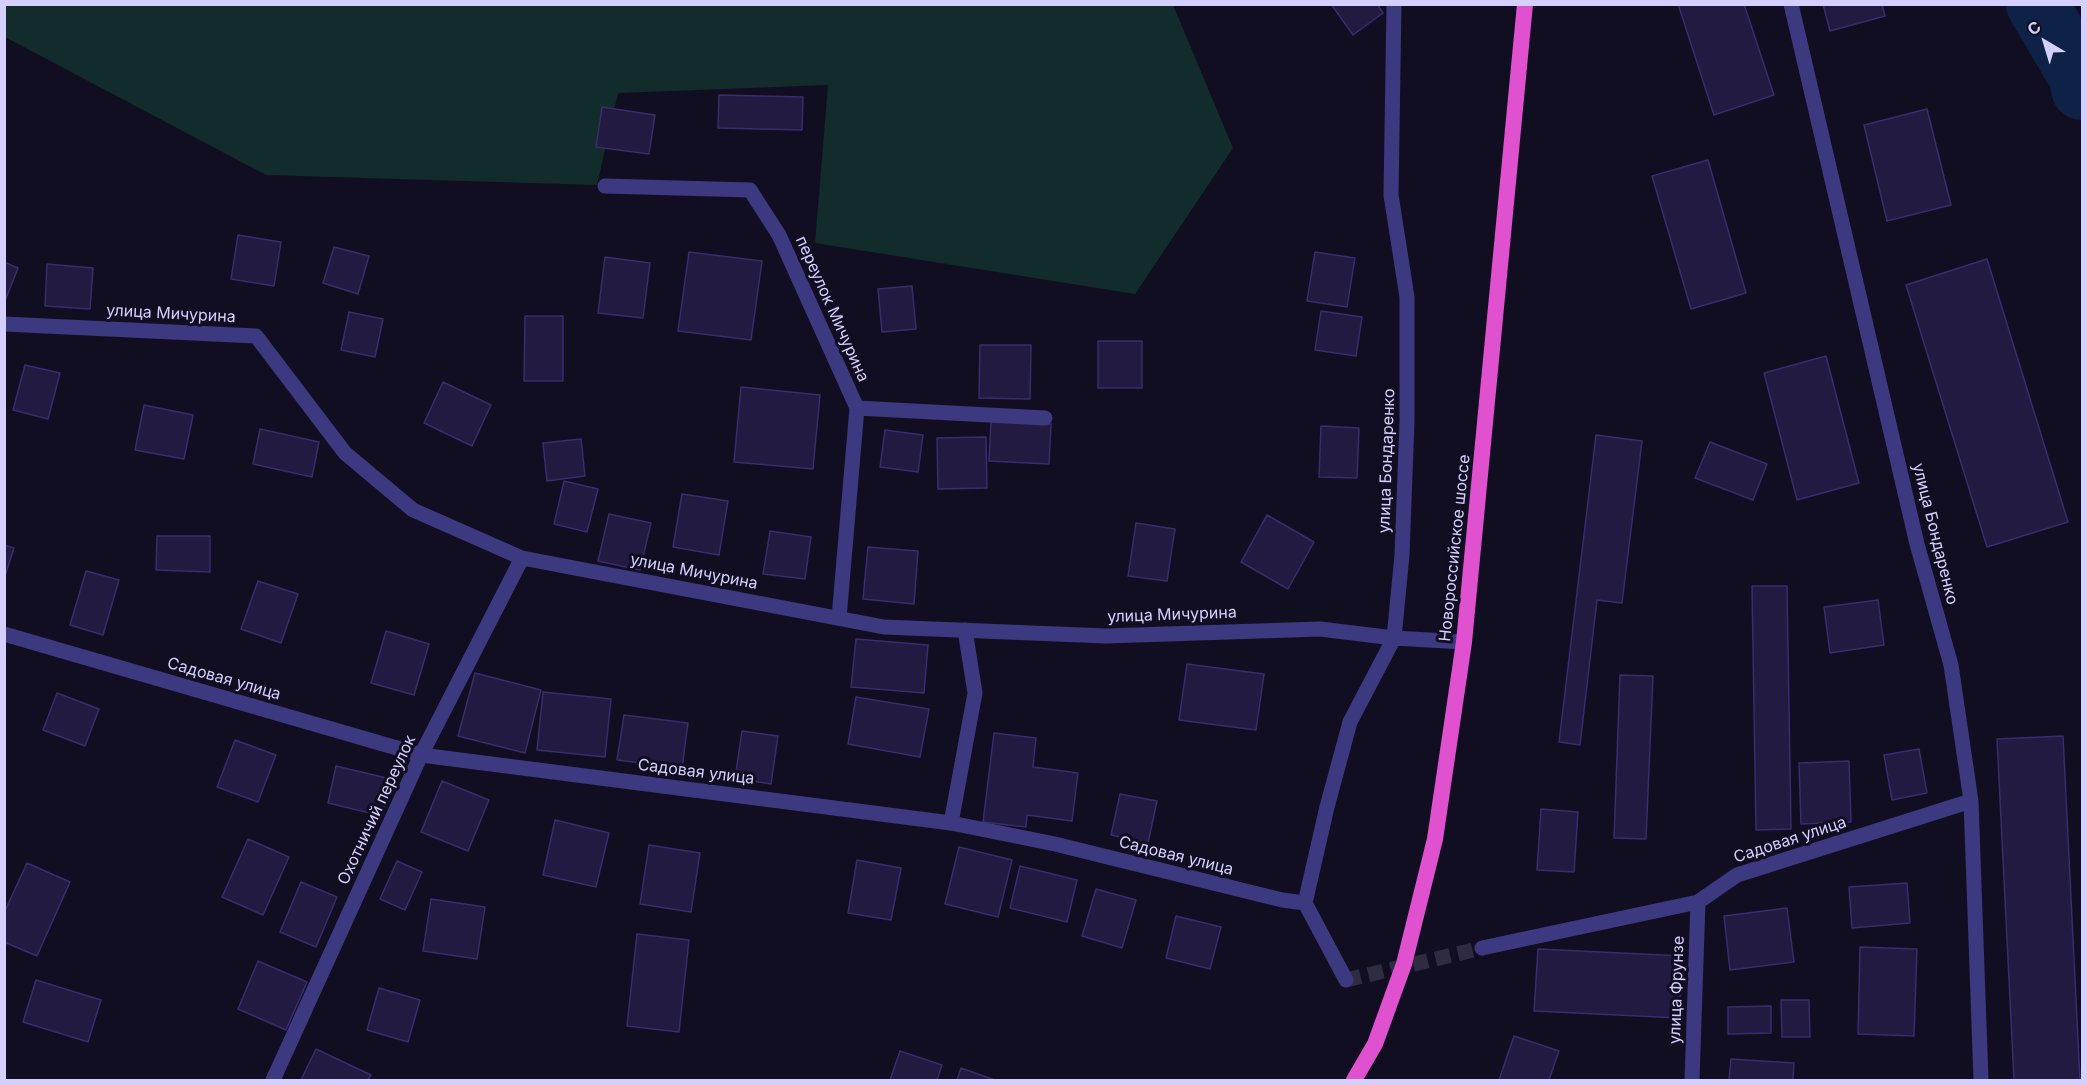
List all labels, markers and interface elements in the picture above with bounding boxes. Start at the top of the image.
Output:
north arrow [2015,12,2075,72]
text: С [2023,16,2045,39]
street label: переулок Мичурина [791,233,873,385]
street label: улица Мичурина [106,301,236,327]
street label: улица Бондаренко [1375,388,1399,534]
street label: Новороссийское шоссе [1436,454,1474,642]
street label: улица Бондаренко [1908,461,1962,607]
street label: улица Мичурина [629,550,759,594]
street label: улица Мичурина [1107,603,1237,627]
street label: Садовая улица [165,654,283,704]
street label: Охотничий переулок [334,732,420,888]
street label: Садовая улица [637,755,755,789]
street label: Садовая улица [1731,813,1849,867]
street label: Садовая улица [1117,833,1235,879]
street label: улица Фрунзе [1666,936,1688,1044]

